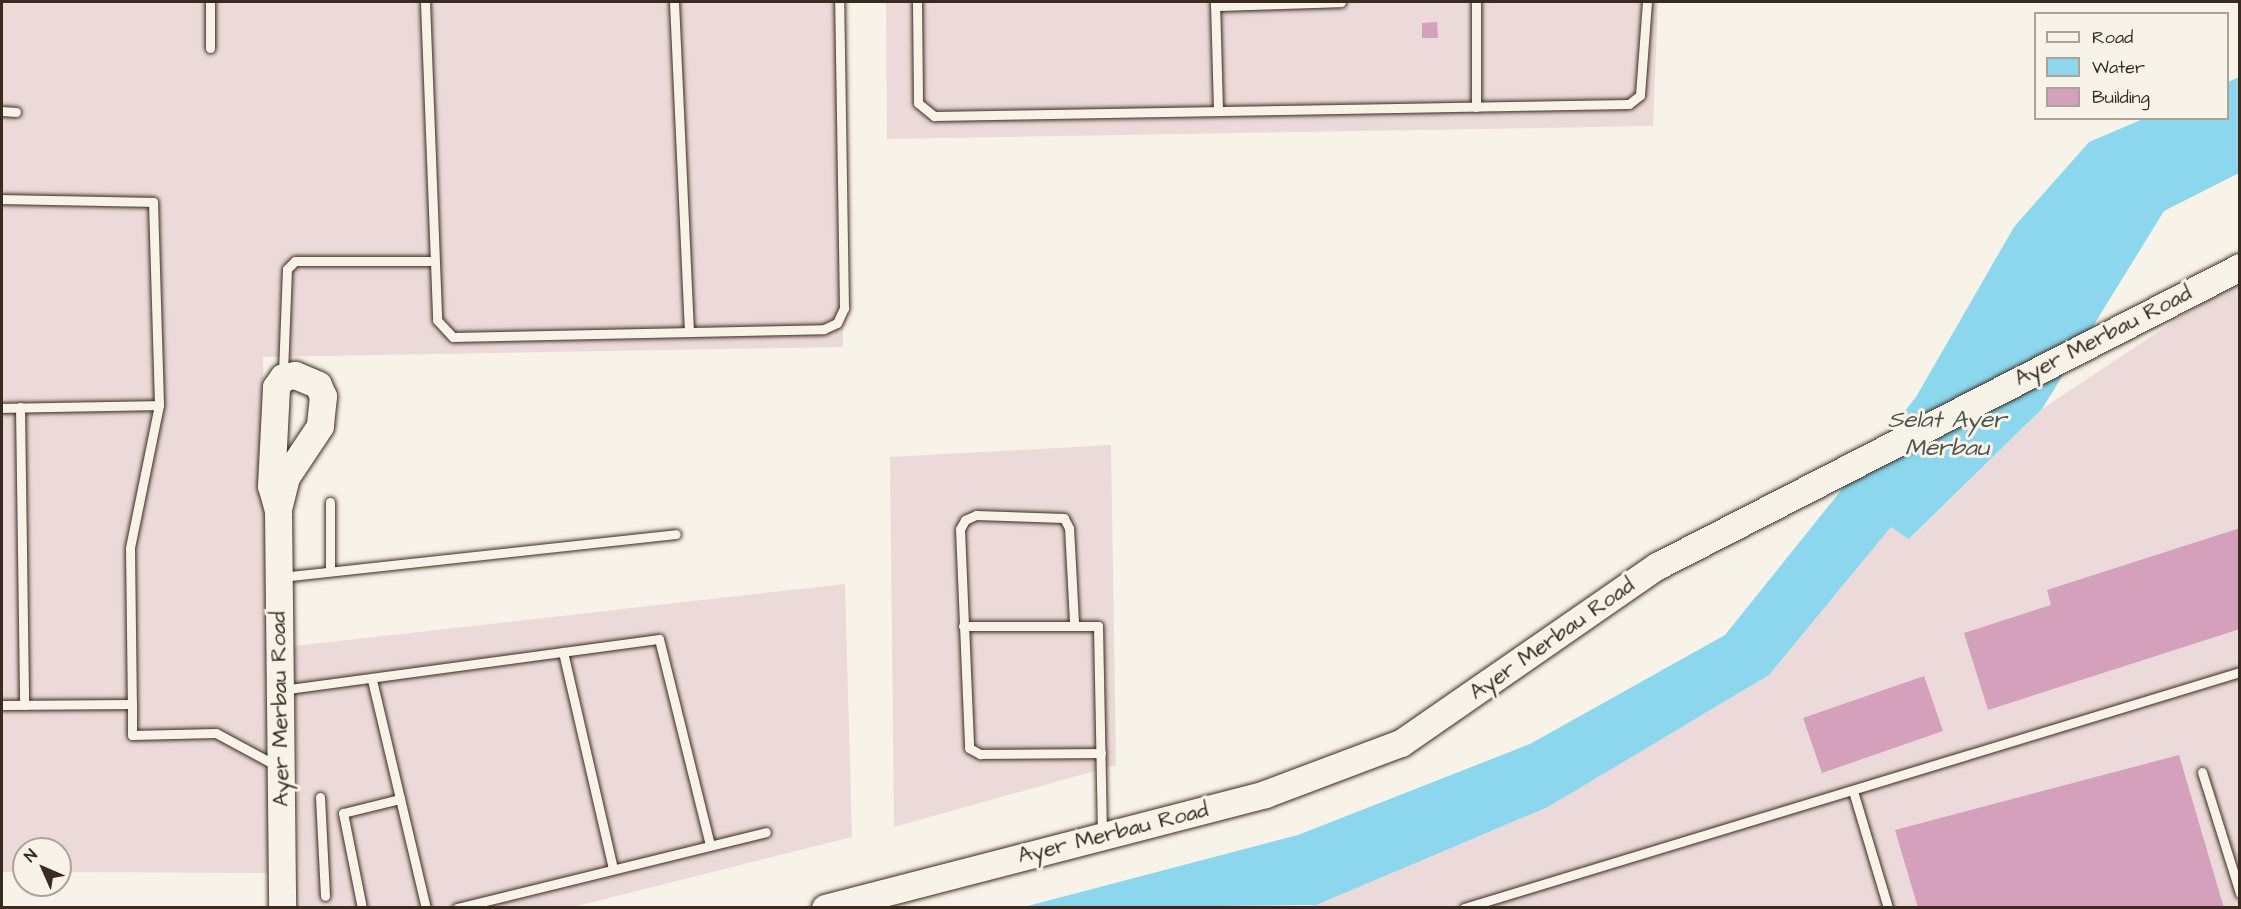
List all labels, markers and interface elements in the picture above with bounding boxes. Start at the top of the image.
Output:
legend [2034,12,2229,120]
text: Road [2092,25,2133,50]
text: Water [2092,55,2145,80]
text: Building [2092,85,2150,110]
street label: Ayer Merbau Road [2010,280,2196,392]
water label: Selat Ayer Merbau [1888,407,2006,463]
street label: Ayer Merbau Road [1464,572,1640,706]
street label: Ayer Merbau Road [265,611,295,807]
street label: Ayer Merbau Road [1015,797,1211,869]
north arrow [12,837,72,897]
text: N [19,844,42,867]

